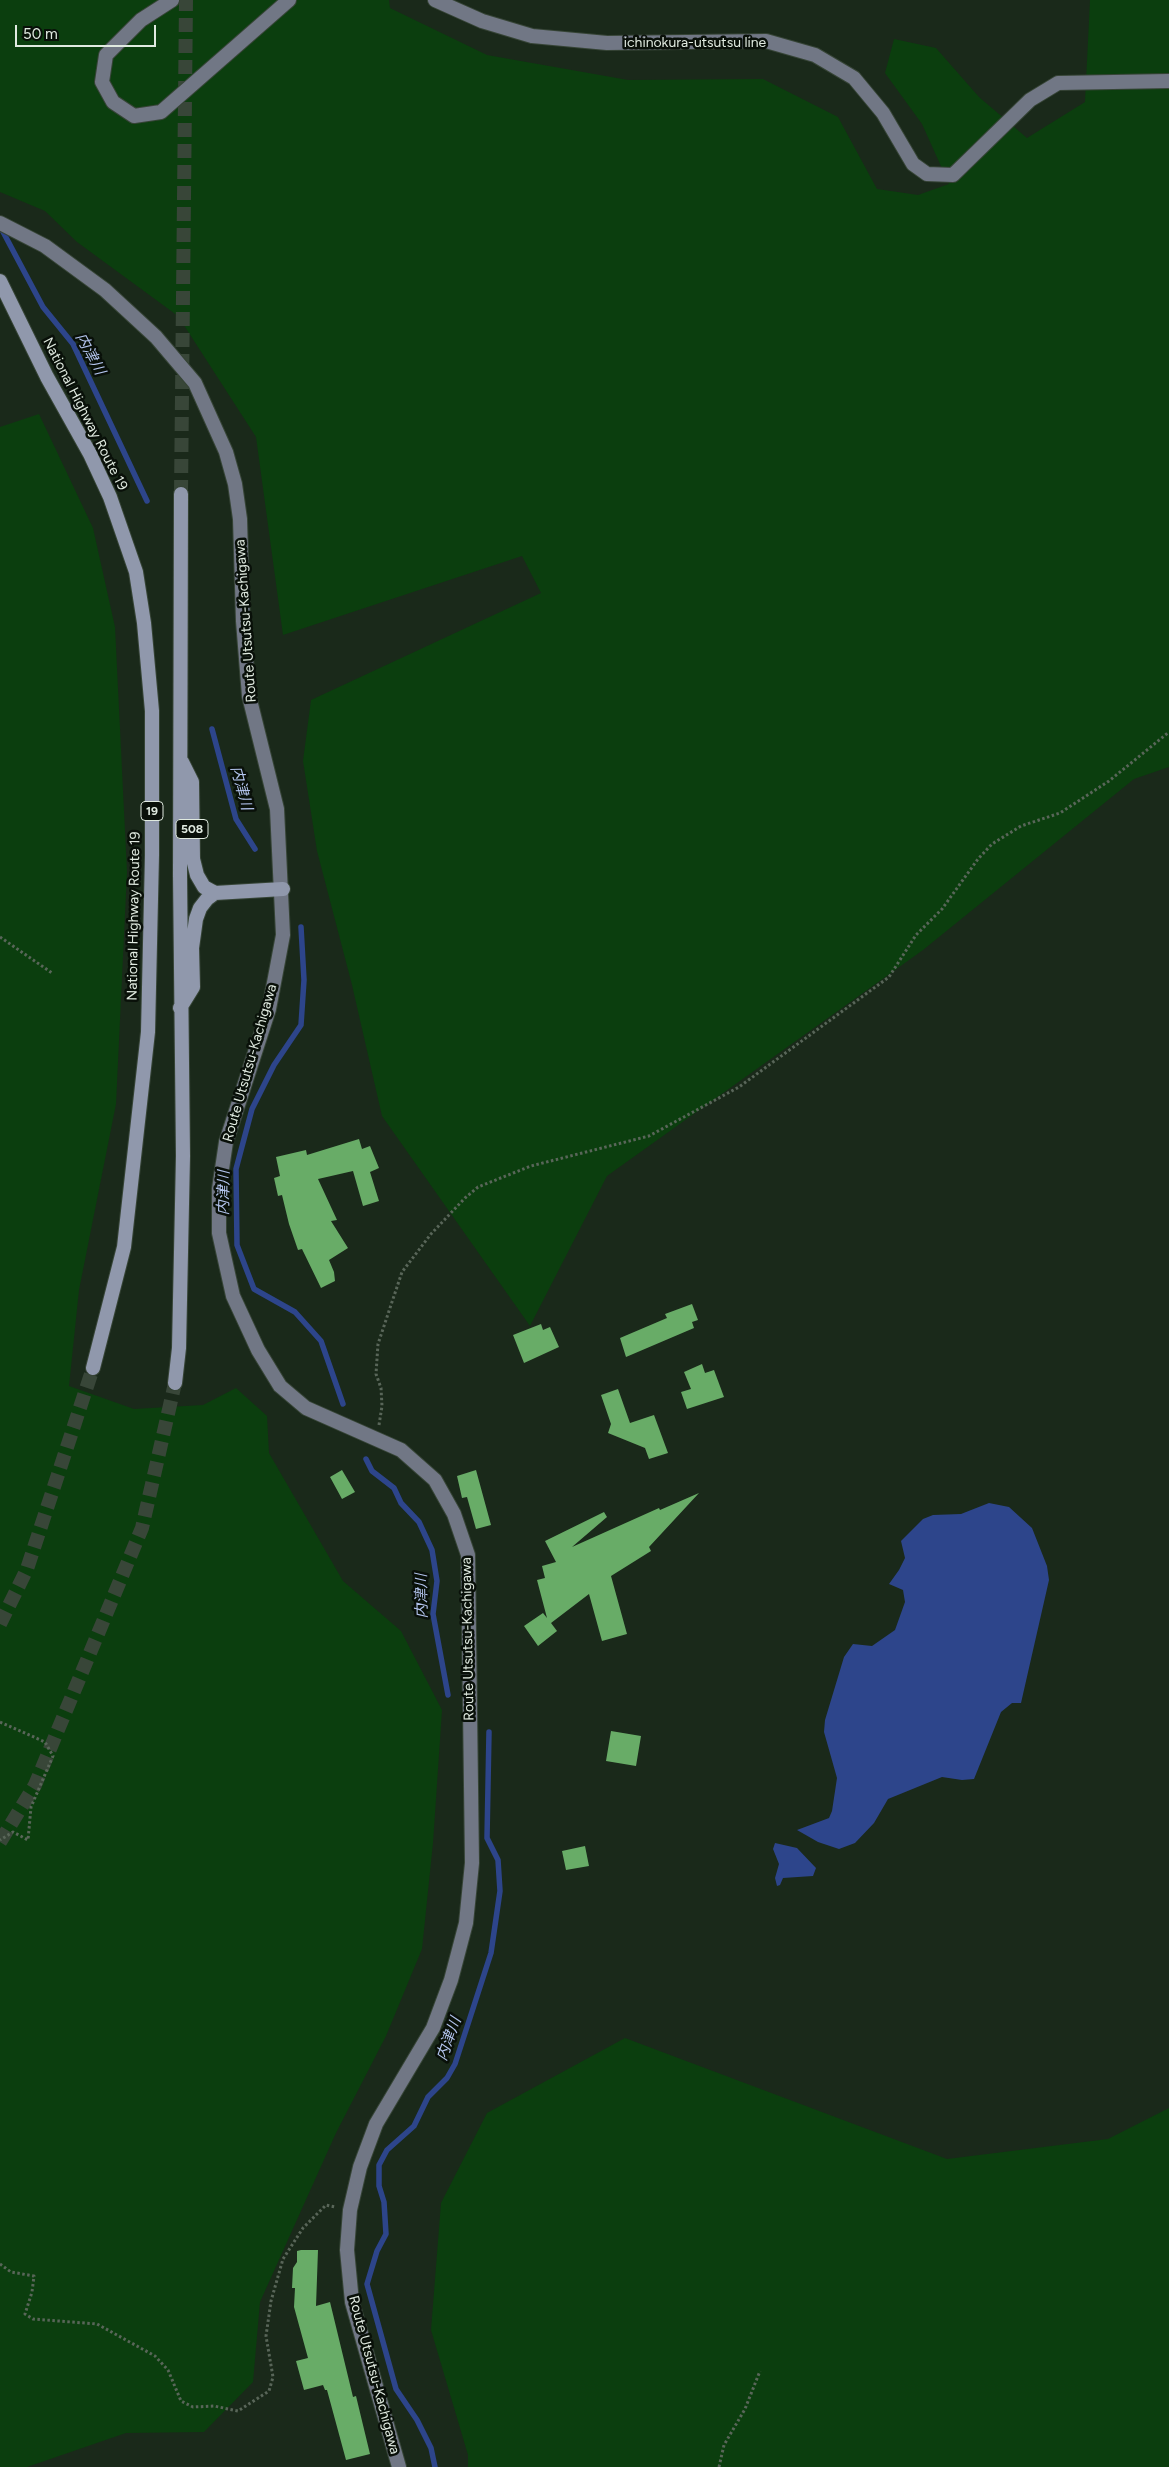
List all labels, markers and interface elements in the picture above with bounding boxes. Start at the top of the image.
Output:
scale bar [18,15,159,47]
text: 50 m [23,25,58,43]
street label: ichinokura-utsutsu line [624,35,766,51]
water label: 内津川 [71,330,109,378]
street label: National Highway Route 19 [39,335,131,493]
street label: Route Utsutsu-Kachigawa [232,539,260,703]
water label: 内津川 [226,764,256,812]
road number: 19 [141,801,163,820]
road number: 508 [176,820,208,839]
street label: National Highway Route 19 [124,831,144,1001]
street label: Route Utsutsu-Kachigawa [219,982,281,1144]
water label: 内津川 [215,1170,233,1216]
street label: Route Utsutsu-Kachigawa [458,1557,478,1721]
water label: 内津川 [413,1573,431,1619]
water label: 内津川 [433,2015,465,2063]
street label: Route Utsutsu-Kachigawa [345,2294,403,2456]

